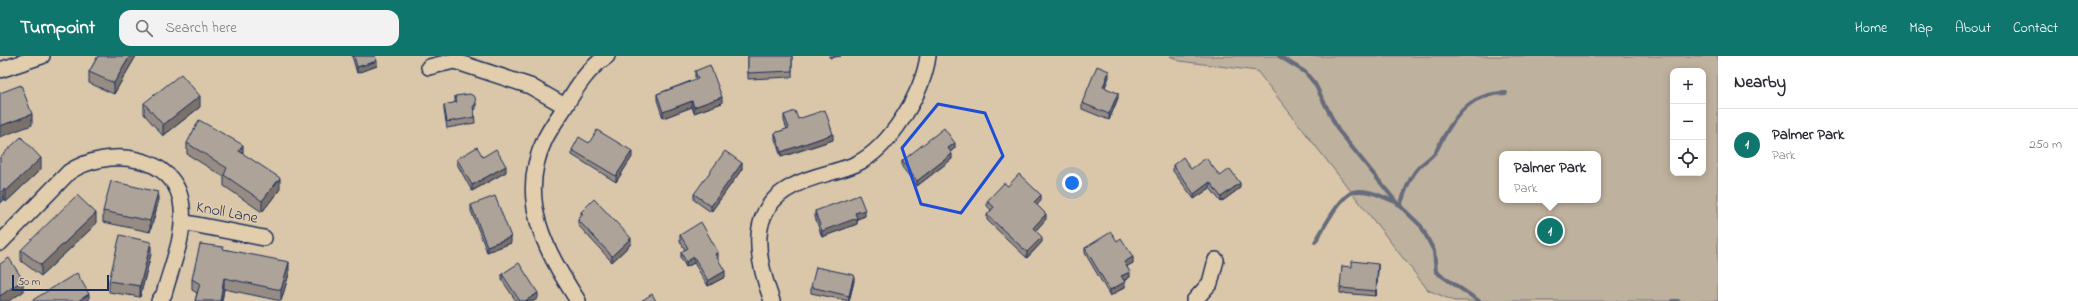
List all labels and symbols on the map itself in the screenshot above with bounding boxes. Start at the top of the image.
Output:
your location [1062,173,1082,193]
street label: Knoll Lane [194,195,261,231]
pin: 1 [1537,216,1563,246]
scale bar [12,273,109,292]

